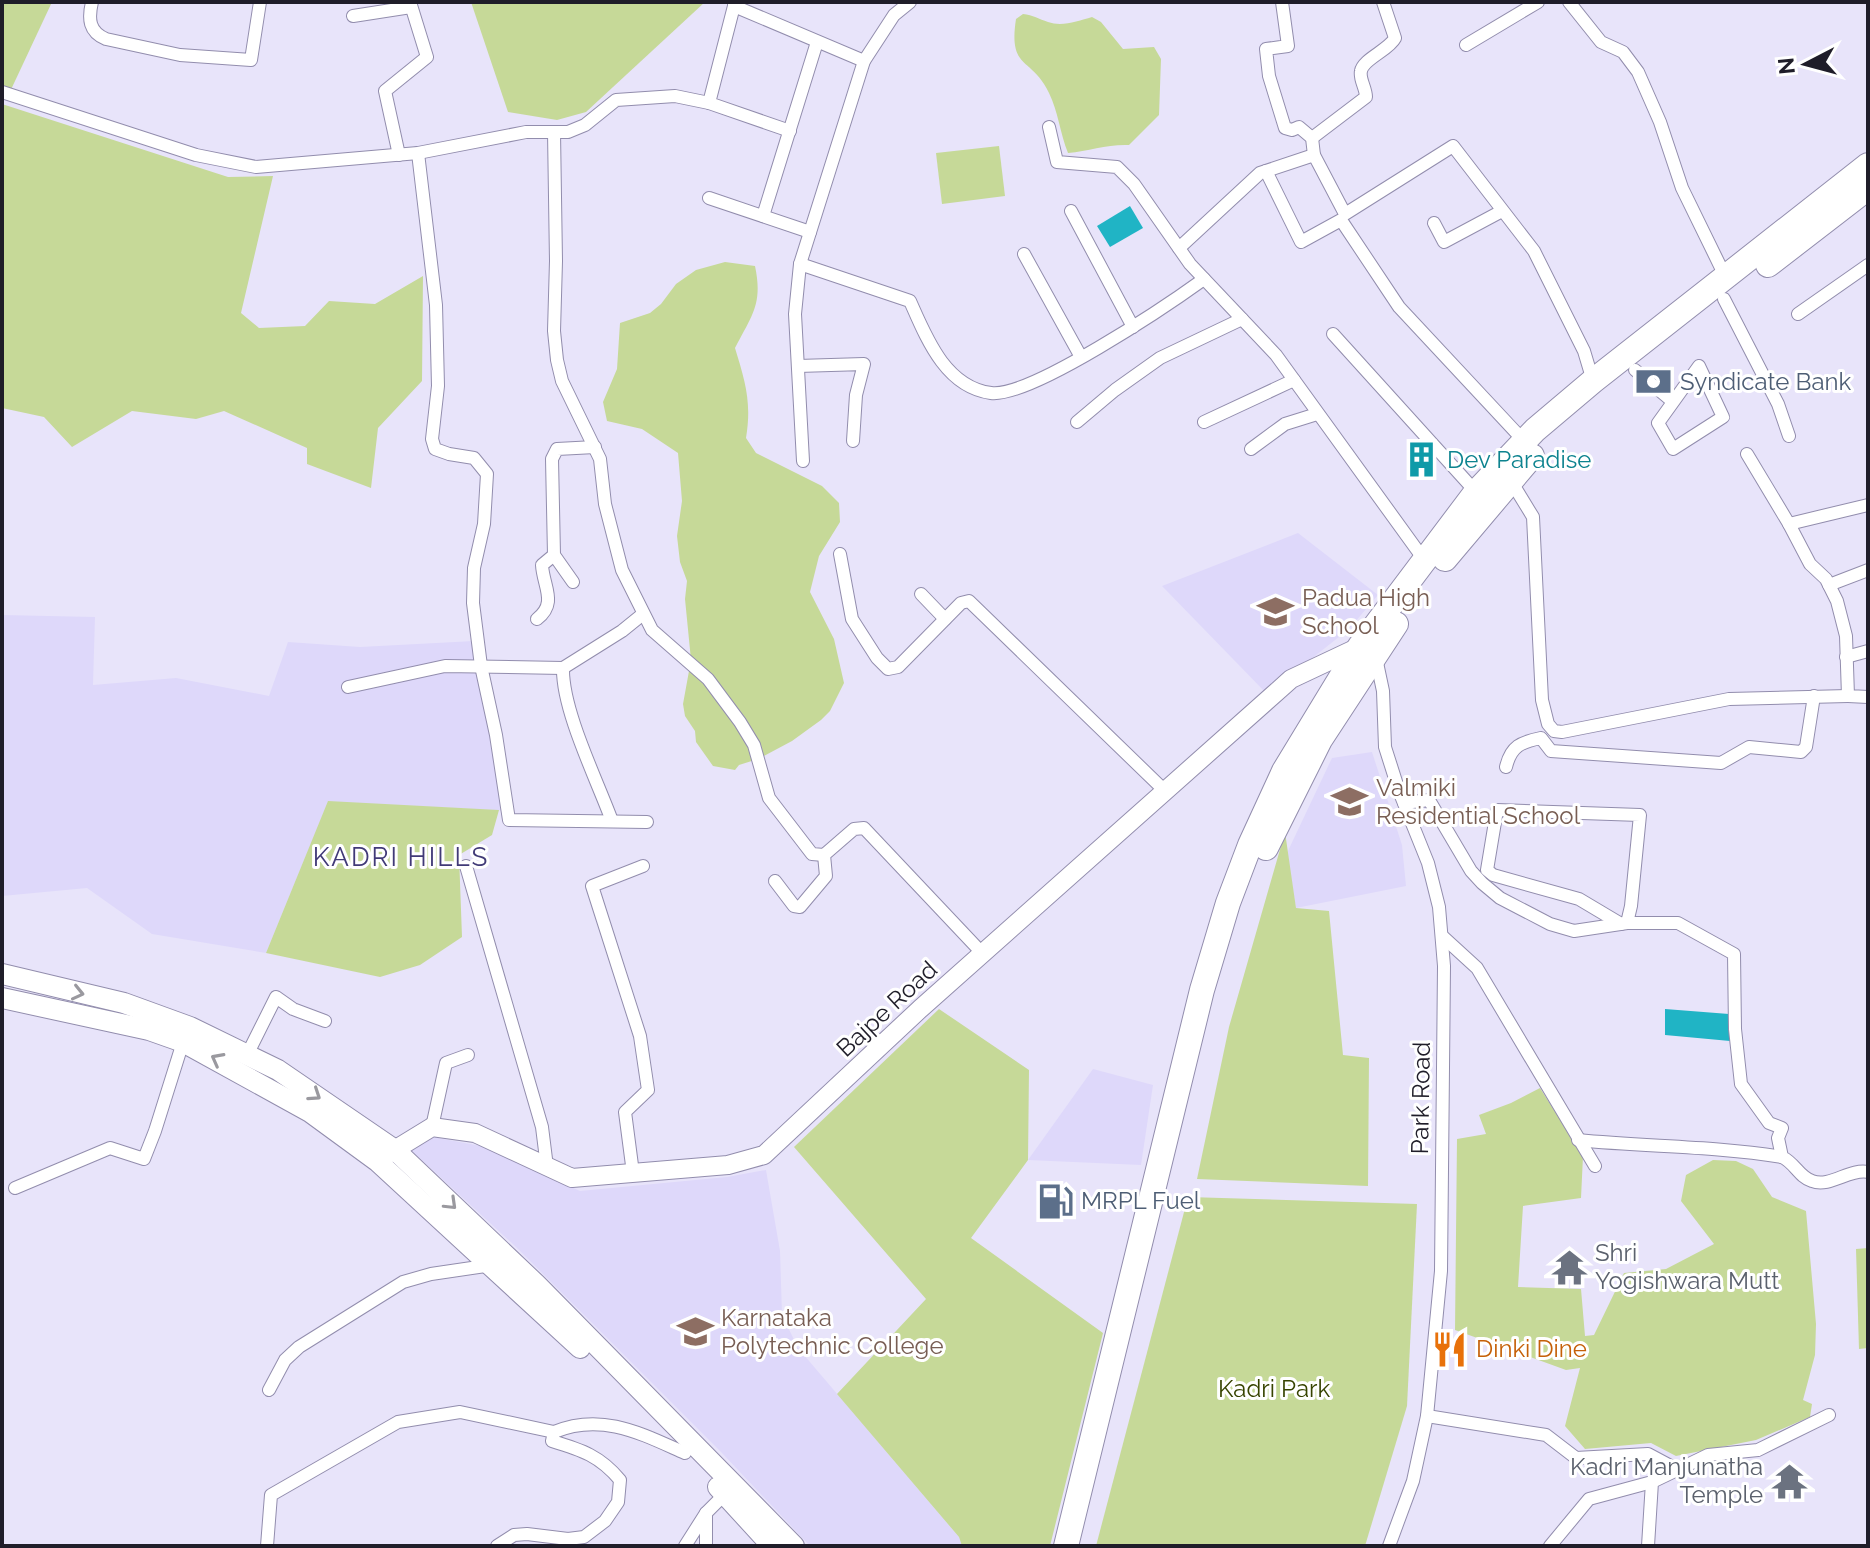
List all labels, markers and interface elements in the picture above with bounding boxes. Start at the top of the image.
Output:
north arrow [1766,24,1846,104]
text: N [1772,56,1800,76]
bank icon: Syndicate Bank [1635,363,1673,401]
place label: Syndicate Bank [1680,367,1852,396]
building icon: Dev Paradise [1402,441,1440,479]
place label: Dev Paradise [1447,445,1591,474]
place label: Padua High School [1302,583,1430,640]
school or university icon: Padua High School [1257,593,1295,631]
place label: Valmiki Residential School [1376,773,1581,830]
school or university icon: Valmiki Residential School [1331,783,1369,821]
district label: KADRI HILLS [313,842,489,872]
street label: Bajpe Road [830,955,943,1063]
one-way arrow [70,984,84,1001]
street label: Park Road [1405,1041,1436,1155]
one-way arrow [211,1054,225,1069]
one-way arrow [306,1085,320,1100]
fuel station icon: MRPL Fuel [1036,1182,1074,1220]
place label: MRPL Fuel [1081,1186,1201,1215]
one-way arrow [442,1195,456,1209]
place label: Shri Yogishwara Mutt [1595,1238,1779,1295]
temple icon: Shri Yogishwara Mutt [1550,1248,1588,1286]
place label: Karnataka Polytechnic College [721,1303,944,1360]
school or university icon: Karnataka Polytechnic College [676,1313,714,1351]
restaurant icon: Dinki Dine [1431,1330,1469,1368]
place label: Dinki Dine [1476,1334,1587,1363]
park label: Kadri Park [1218,1374,1330,1403]
place label: Kadri Manjunatha Temple [1570,1452,1763,1509]
temple icon: Kadri Manjunatha Temple [1770,1462,1808,1500]

